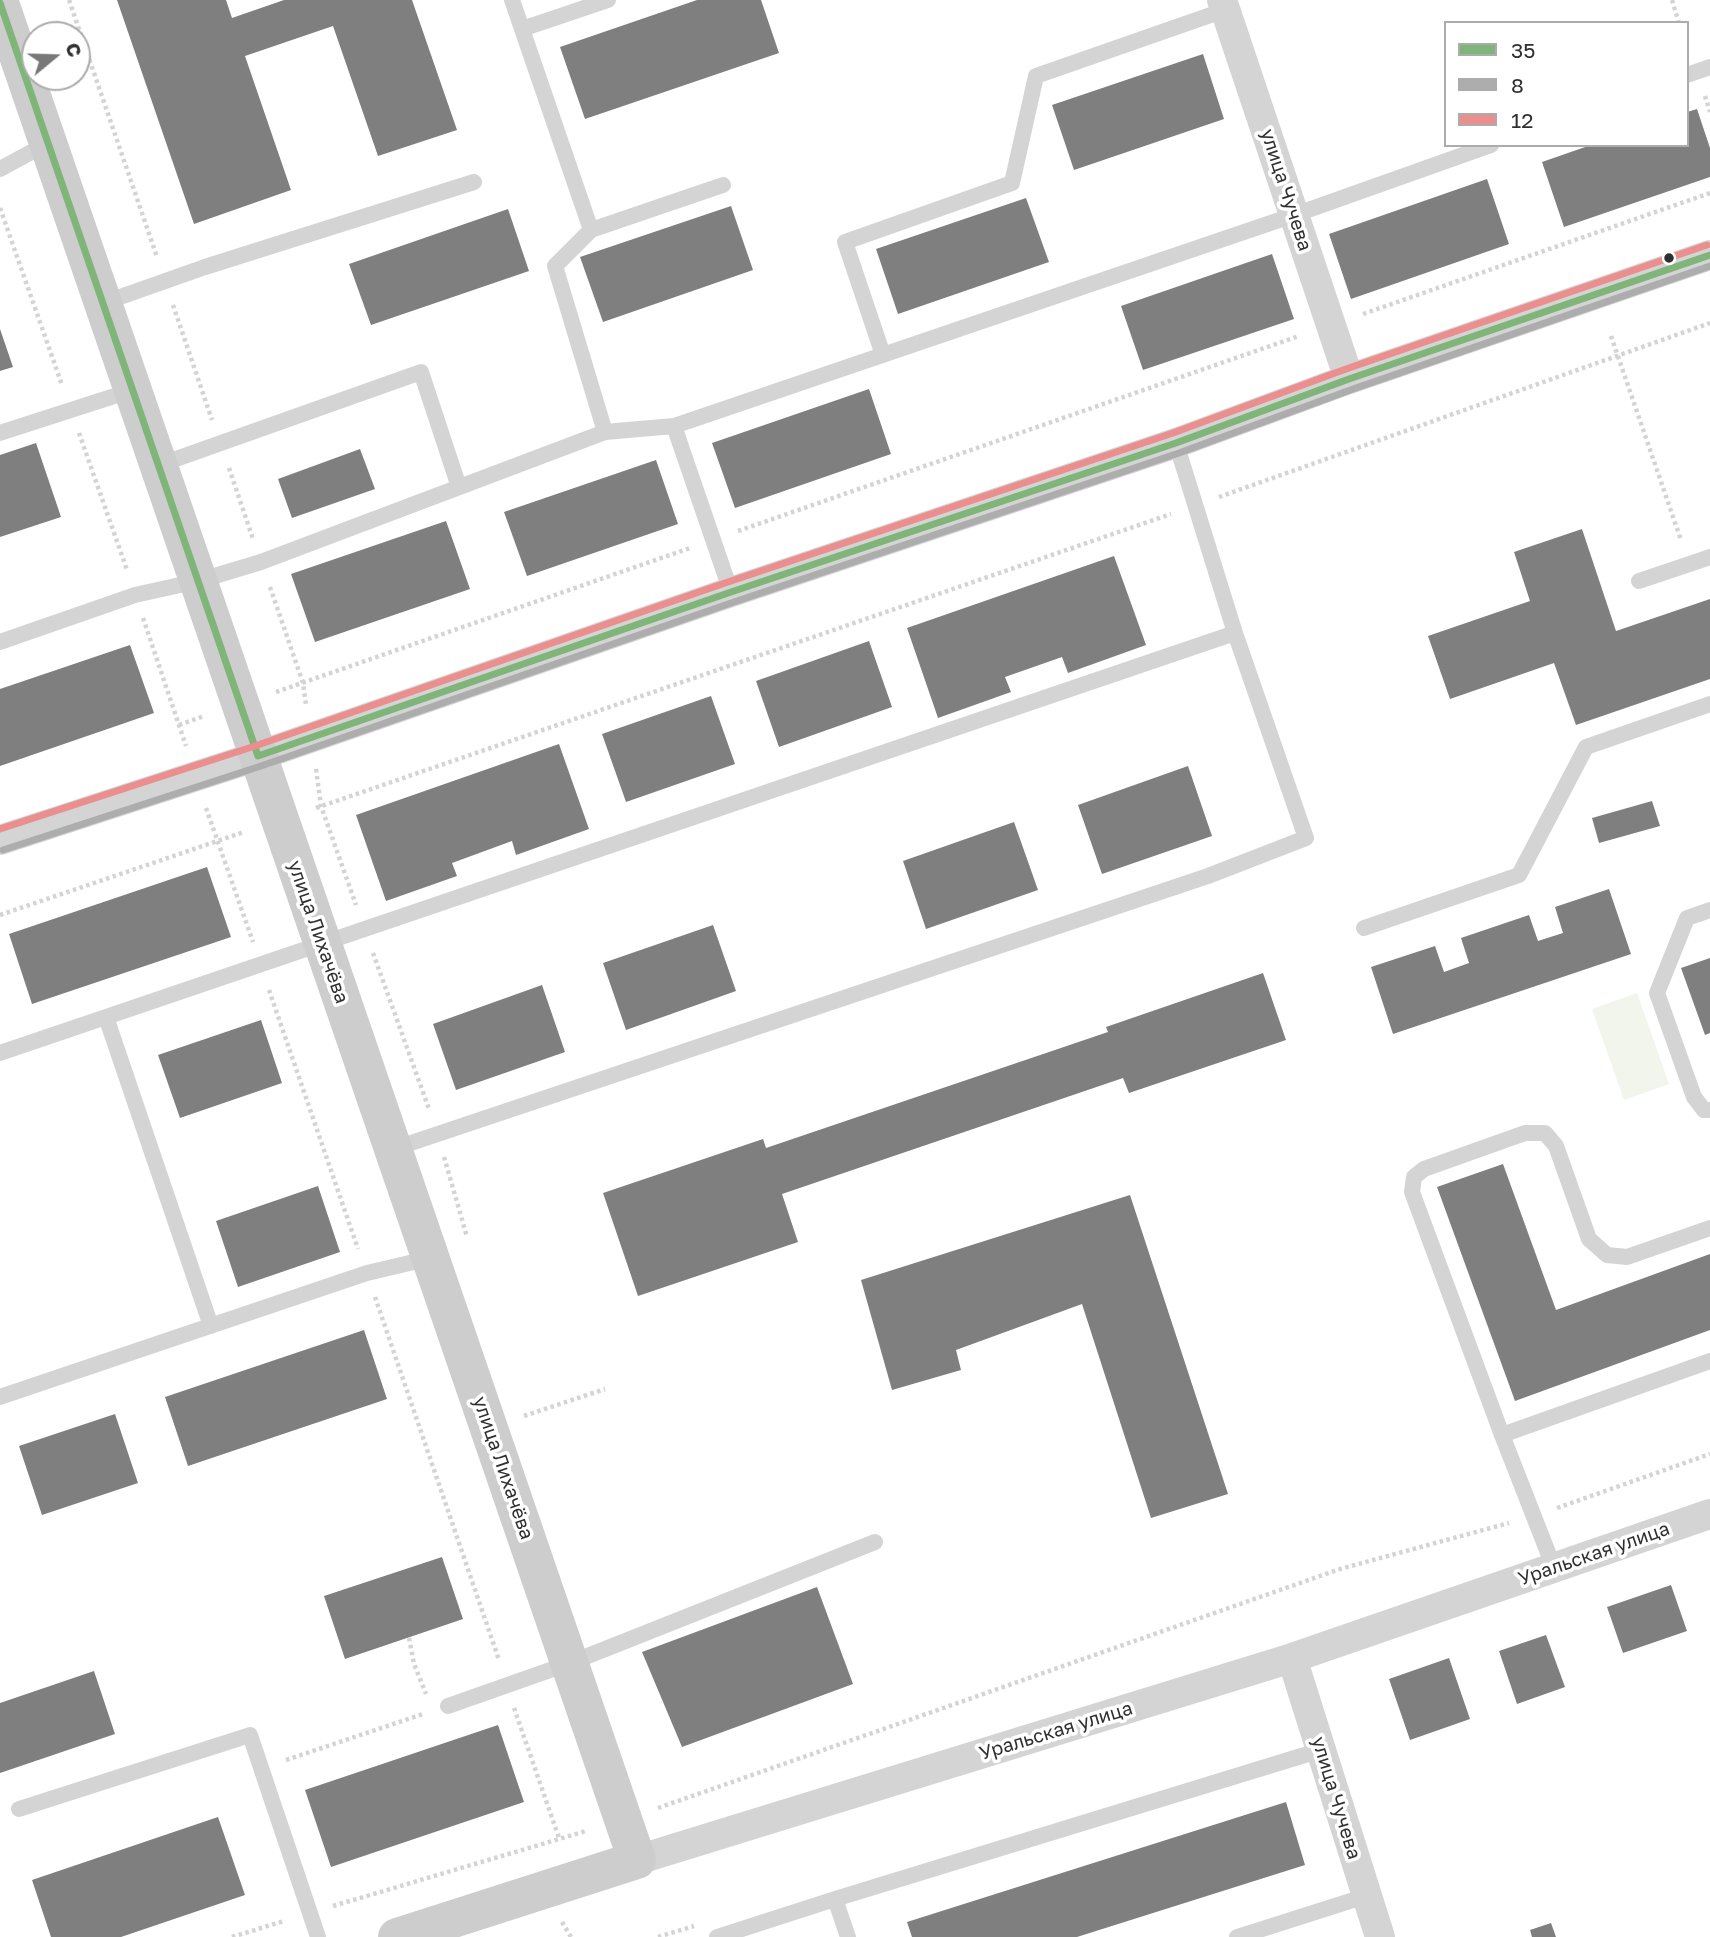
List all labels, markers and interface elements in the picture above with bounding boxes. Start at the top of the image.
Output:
north arrow [21,21,91,91]
legend [1444,21,1689,147]
text: 35 [1511,37,1535,63]
text: С [61,40,88,60]
text: 8 [1511,72,1524,98]
text: 12 [1511,107,1533,133]
street label: улица Чучева [1256,126,1316,254]
unlabelled marker [1662,251,1676,265]
street label: улица Лихачёва [283,858,353,1006]
street label: улица Лихачёва [468,1394,538,1542]
street label: Уральская улица [1515,1517,1673,1591]
street label: Уральская улица [977,1697,1135,1765]
street label: улица Чучева [1307,1734,1365,1862]

